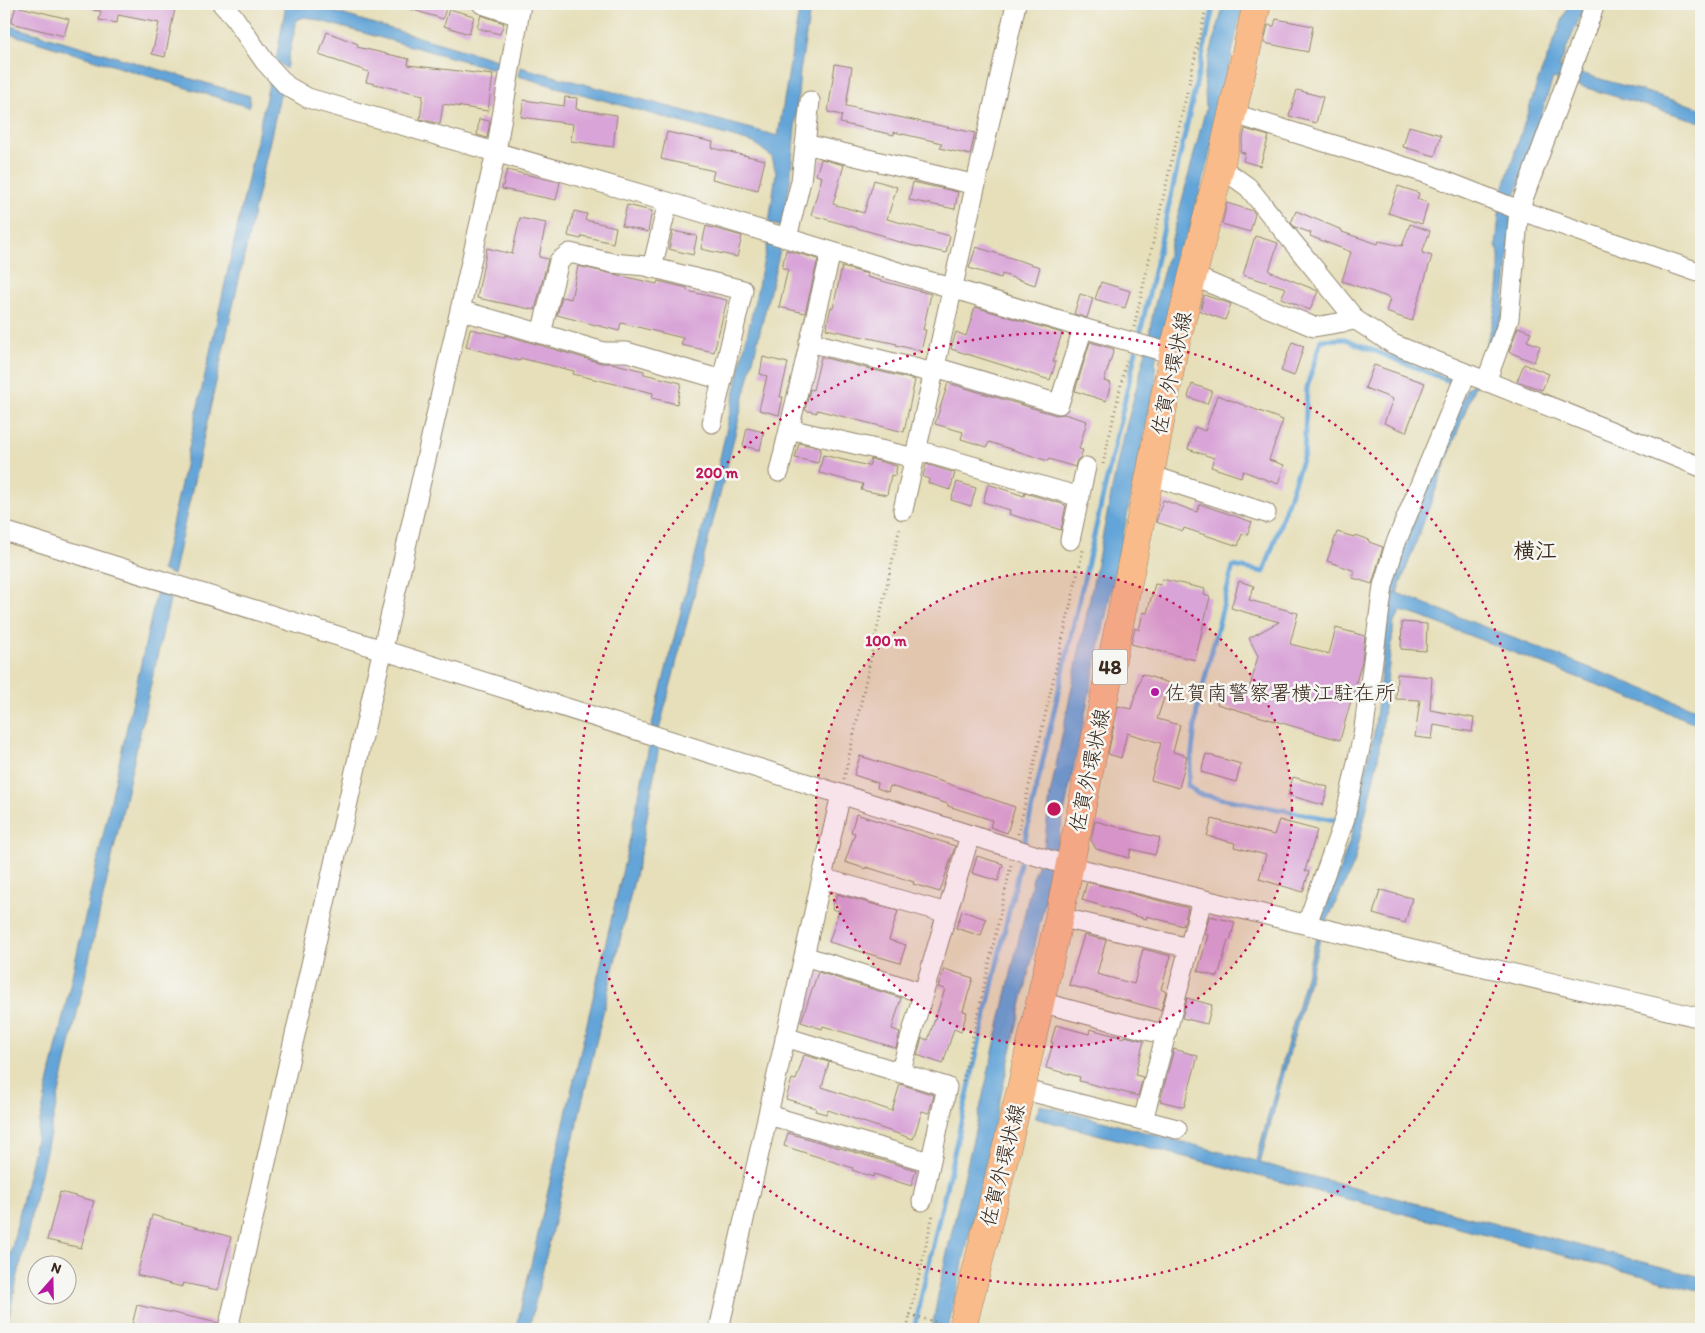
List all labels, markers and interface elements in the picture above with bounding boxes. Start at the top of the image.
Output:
street label: 佐賀外環状線 [1146,309,1196,437]
text: 200 m [696,464,739,482]
district label: 横江 [1513,537,1557,564]
text: 100 m [865,632,907,650]
road number: 48 [1092,650,1128,684]
place label: 佐賀南警察署横江駐在所 [1165,680,1396,705]
marker: 佐賀南警察署横江駐在所 [1149,686,1161,698]
street label: 佐賀外環状線 [1064,706,1114,834]
centre of rings [1045,800,1063,818]
street label: 佐賀外環状線 [975,1101,1029,1229]
north arrow [28,1256,78,1306]
text: N [49,1259,64,1278]

